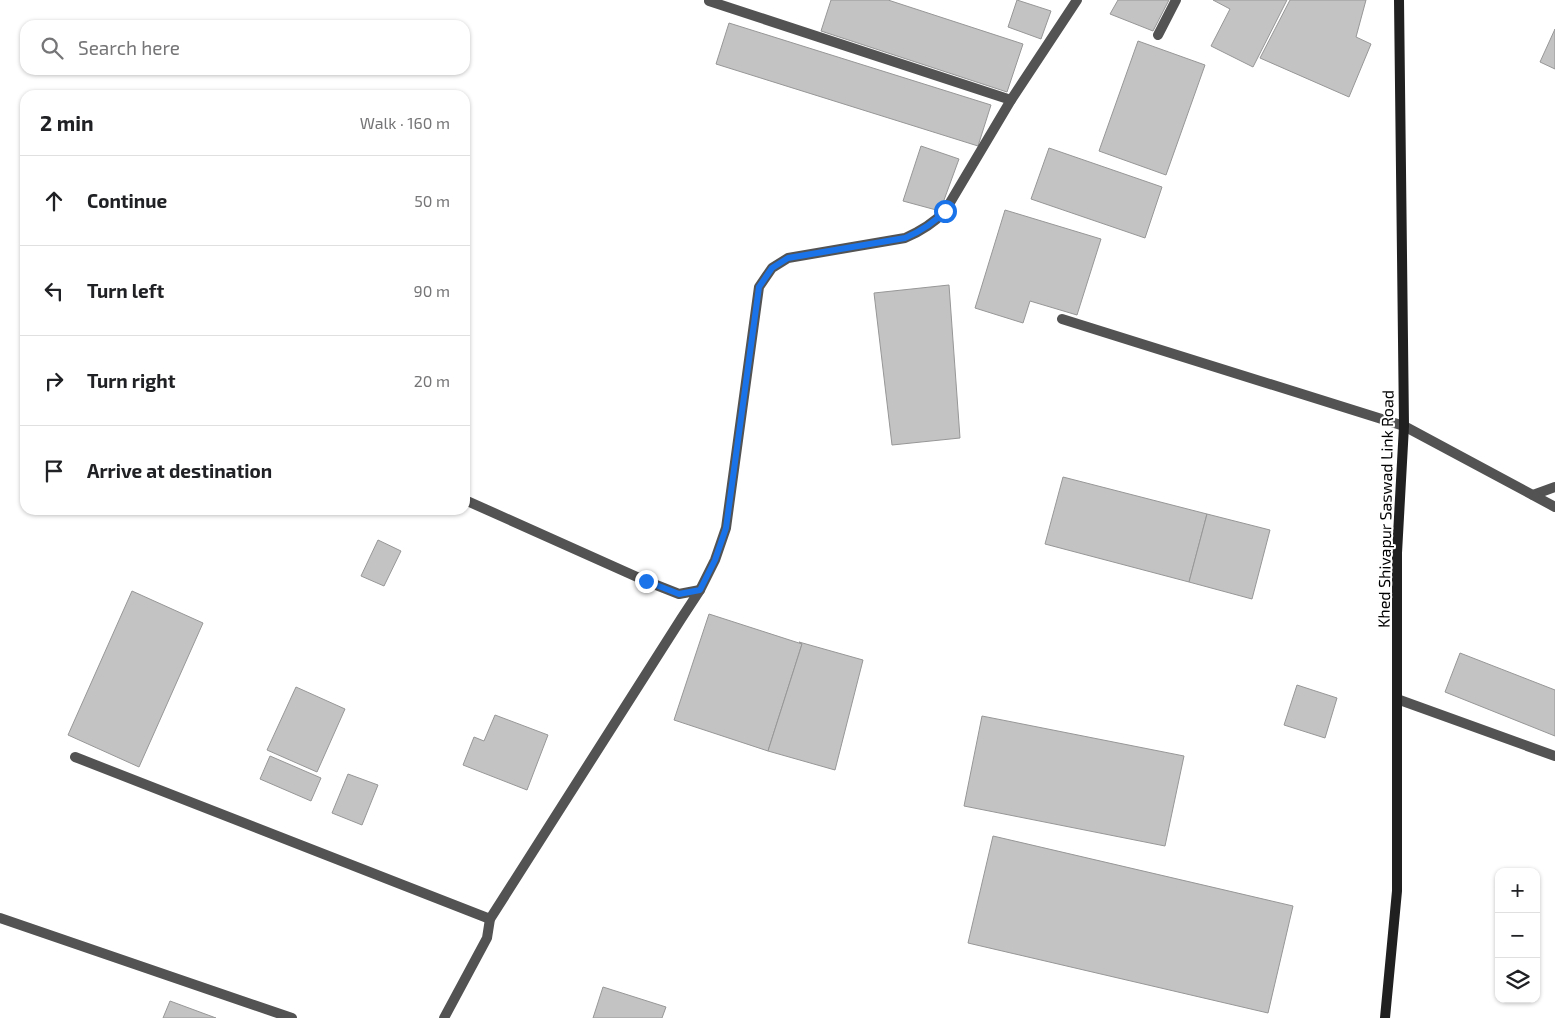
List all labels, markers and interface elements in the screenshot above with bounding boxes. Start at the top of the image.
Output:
search box [20,20,470,75]
icon: search [38,34,66,62]
text: Search here [78,36,180,59]
text: 2 min [40,110,94,135]
text: Walk · 160 m [360,113,450,132]
icon: ahead [40,187,68,215]
text: Continue [87,189,167,212]
text: 50 m [414,191,450,210]
route start [934,200,957,223]
icon: left [40,277,68,305]
text: Turn left [87,279,164,302]
text: 90 m [414,281,450,300]
icon: right [40,367,68,395]
text: Turn right [87,369,175,392]
text: 20 m [414,371,450,390]
street label: Khed Shivapur Saswad Link Road [1373,390,1397,628]
icon: arrive [40,457,68,485]
text: Arrive at destination [87,459,272,482]
route end [635,570,658,593]
map controls [1495,868,1540,1003]
button: + [1495,868,1540,913]
button: − [1495,913,1540,958]
button: layers [1495,958,1540,1003]

